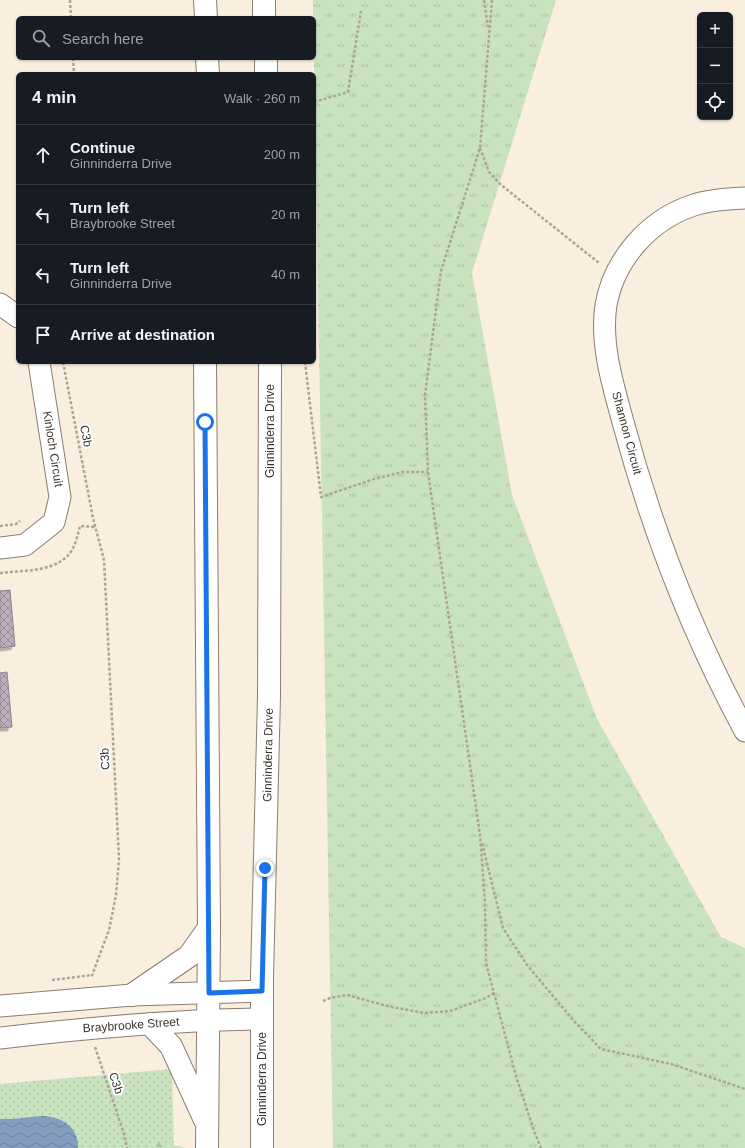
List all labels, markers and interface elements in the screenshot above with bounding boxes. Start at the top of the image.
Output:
map controls [697,12,733,120]
button: + [697,12,733,48]
search box [16,16,316,60]
icon: search [30,27,52,49]
text: Search here [62,30,144,47]
button: − [697,48,733,84]
button: locate [697,84,733,120]
text: 4 min [32,88,76,107]
text: Walk · 260 m [224,91,300,106]
text: Continue [70,139,135,156]
icon: ahead [32,144,54,166]
text: 200 m [264,147,300,162]
text: Ginninderra Drive [70,156,172,171]
text: Turn left [70,199,129,216]
icon: left [32,204,54,226]
text: 20 m [271,207,300,222]
text: Braybrooke Street [70,216,175,231]
text: Turn left [70,259,129,276]
icon: left [32,264,54,286]
text: 40 m [271,267,300,282]
text: Ginninderra Drive [70,276,172,291]
icon: arrive [32,324,54,346]
text: Arrive at destination [70,326,215,343]
street label: Ginninderra Drive [263,384,277,478]
street label: Shannon Circuit [609,390,645,477]
street label: Kinloch Circuit [40,410,66,489]
route start [196,413,214,431]
street label: C3b [77,424,95,448]
street label: Ginninderra Drive [260,708,276,802]
street label: C3b [97,747,113,770]
route end [256,859,274,877]
street label: Braybrooke Street [82,1015,180,1035]
street label: Ginninderra Drive [255,1032,269,1126]
street label: C3b [106,1070,126,1096]

